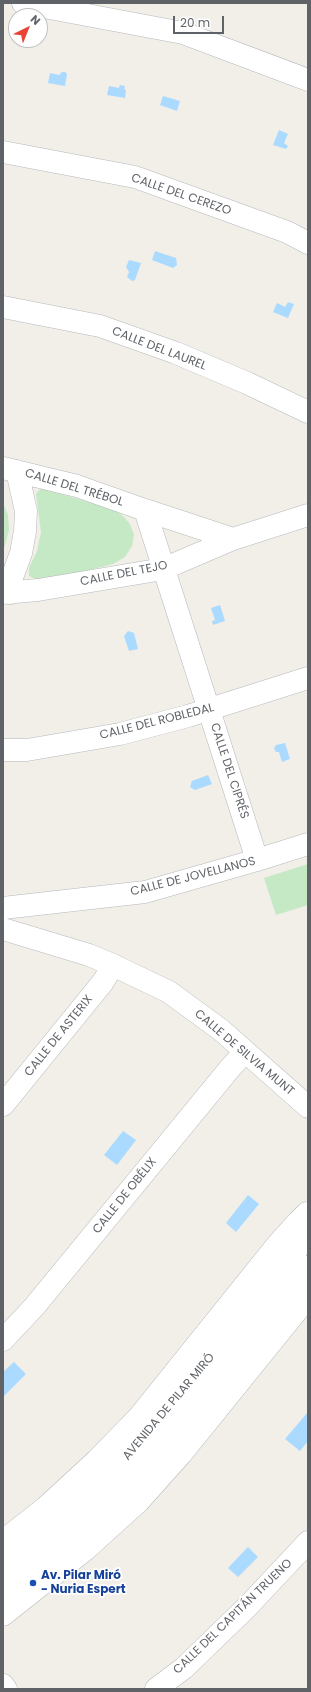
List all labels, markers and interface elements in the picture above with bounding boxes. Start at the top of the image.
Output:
north arrow [8,8,48,48]
scale bar [175,8,226,34]
text: N [27,11,44,29]
text: 20 m [180,14,210,31]
street label: CALLE DEL CEREZO [129,171,233,219]
street label: CALLE DEL LAUREL [110,324,208,374]
street label: CALLE DEL TRÉBOL [23,466,125,510]
street label: CALLE DEL TEJO [79,558,169,590]
street label: CALLE DEL ROBLEDAL [98,701,216,743]
street label: CALLE DEL CIPRÉS [207,721,251,821]
street label: CALLE DE JOVELLANOS [129,854,257,900]
street label: CALLE DE ASTERIX [22,992,96,1080]
street label: CALLE DE SILVIA MUNT [191,1007,297,1099]
street label: CALLE DE OBÉLIX [90,1155,160,1237]
street label: AVENIDA DE PILAR MIRÓ [120,1351,218,1463]
street label: CALLE DEL CAPITÁN TRUENO [171,1556,295,1678]
place label: Av. Pilar Miró - Nuria Espert [41,1569,126,1597]
marker: Av. Pilar Miró - Nuria Espert [28,1578,38,1588]

